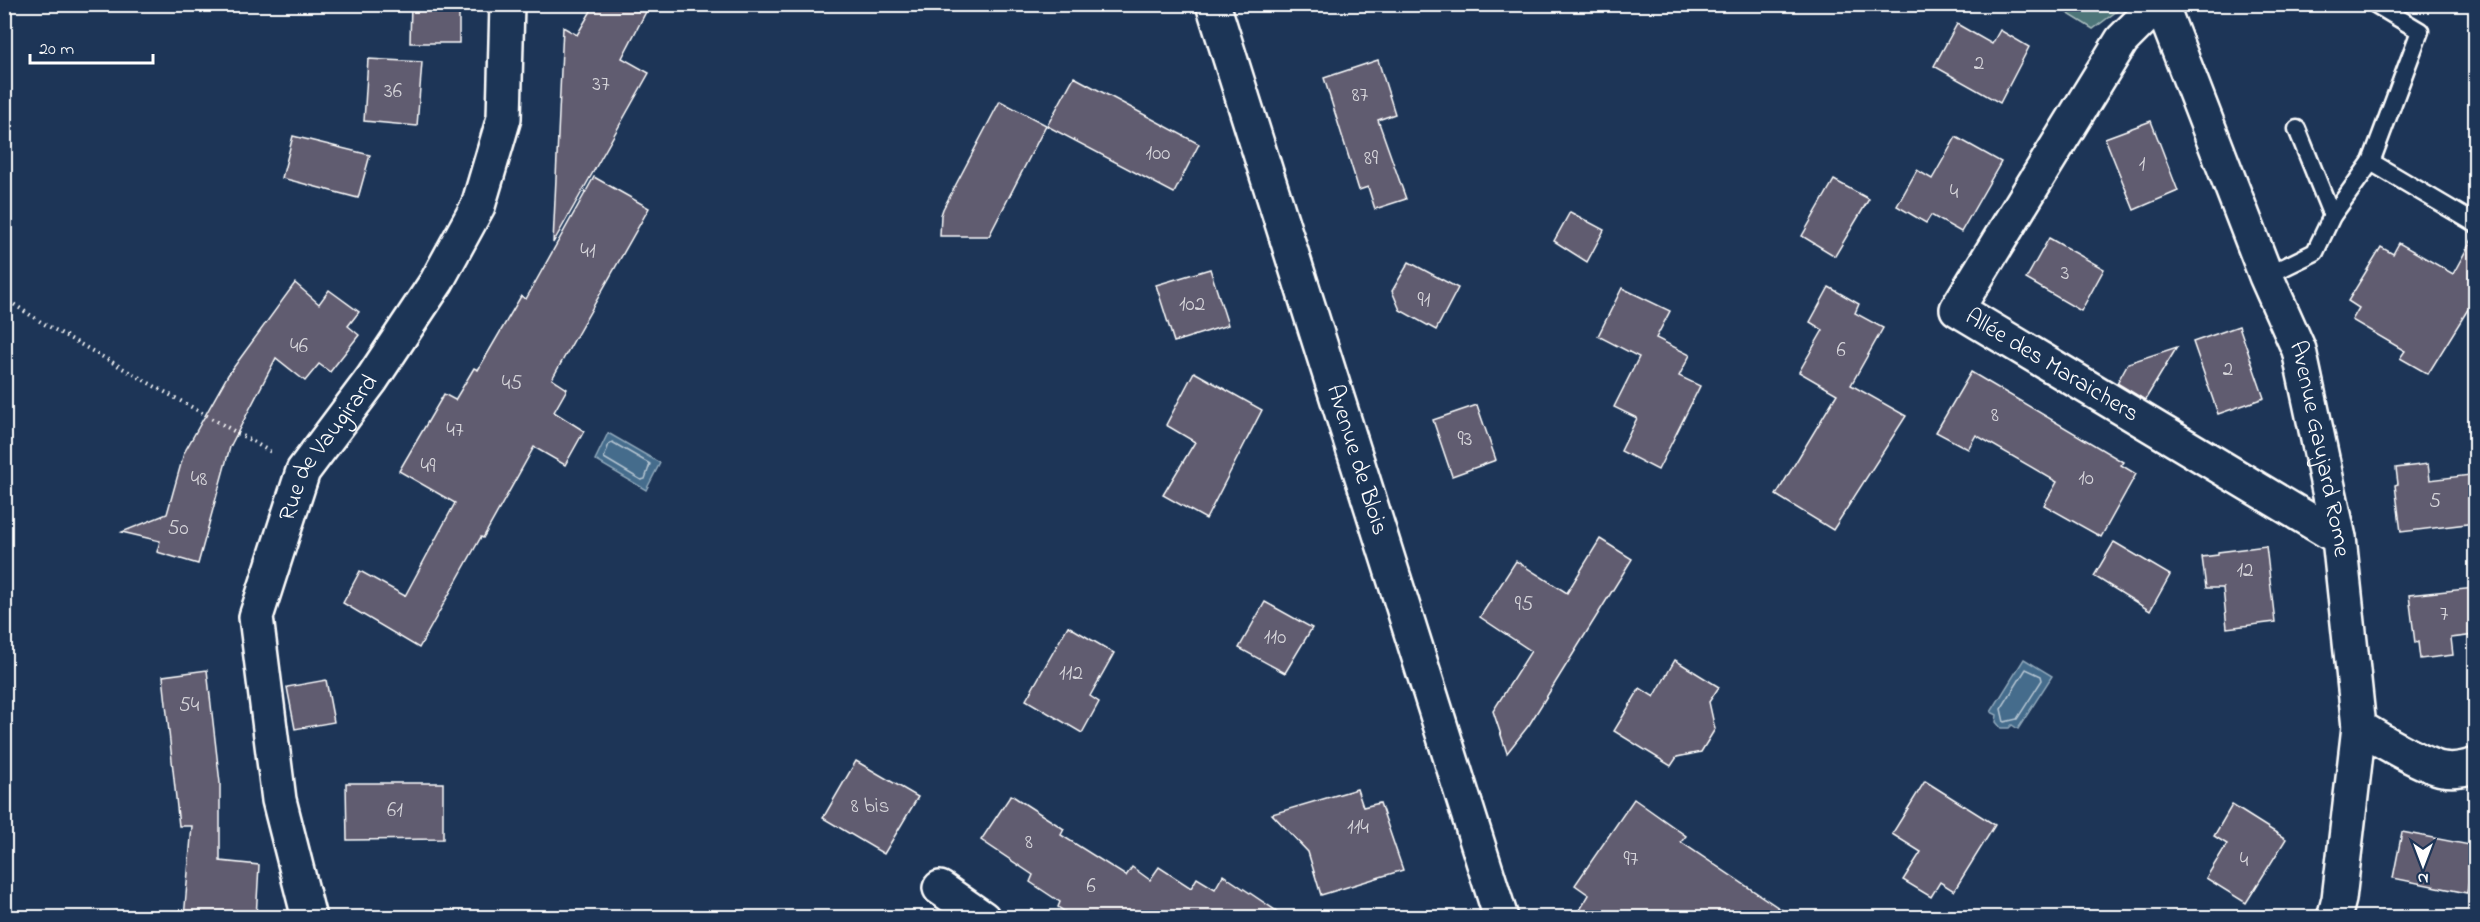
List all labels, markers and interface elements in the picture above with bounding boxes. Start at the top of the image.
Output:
scale bar [30,27,153,65]
text: 20 m [39,37,74,63]
house number: 2 [1974,49,1984,79]
house number: 37 [592,70,610,100]
house number: 36 [384,77,402,107]
house number: 87 [1352,81,1369,111]
house number: 100 [1146,139,1170,169]
house number: 89 [1364,144,1379,174]
house number: 1 [2139,150,2146,180]
house number: 4 [1950,178,1959,208]
house number: 41 [580,237,596,267]
house number: 3 [2061,259,2069,289]
house number: 91 [1418,286,1431,316]
house number: 102 [1179,290,1205,320]
street label: Allée des Maraichers [1958,300,2146,432]
house number: 46 [290,332,308,362]
street label: Avenue Gaujard Rome [2280,335,2358,559]
house number: 6 [1836,336,1846,366]
house number: 2 [2223,355,2233,385]
street label: Rue de Vaugirard [270,367,387,526]
house number: 45 [502,369,522,399]
street label: Avenue de Blois [1317,380,1397,539]
house number: 8 [1991,401,1999,431]
house number: 47 [446,416,464,446]
house number: 93 [1458,425,1473,455]
house number: 49 [421,452,436,482]
house number: 10 [2078,464,2094,494]
house number: 48 [191,465,207,495]
house number: 5 [2429,487,2441,517]
house number: 50 [167,514,189,544]
house number: 12 [2236,556,2254,586]
house number: 95 [1515,590,1533,620]
house number: 7 [2440,600,2449,630]
house number: 110 [1264,623,1286,653]
house number: 112 [1059,659,1083,689]
house number: 54 [179,691,200,721]
house number: 8 bis [851,792,889,822]
house number: 61 [387,796,403,826]
house number: 114 [1347,813,1369,843]
house number: 8 [1025,828,1033,858]
north arrow [2393,835,2453,895]
house number: 97 [1624,845,1639,875]
house number: 4 [2240,846,2249,876]
text: N [2417,866,2428,890]
house number: 6 [1086,872,1096,902]

